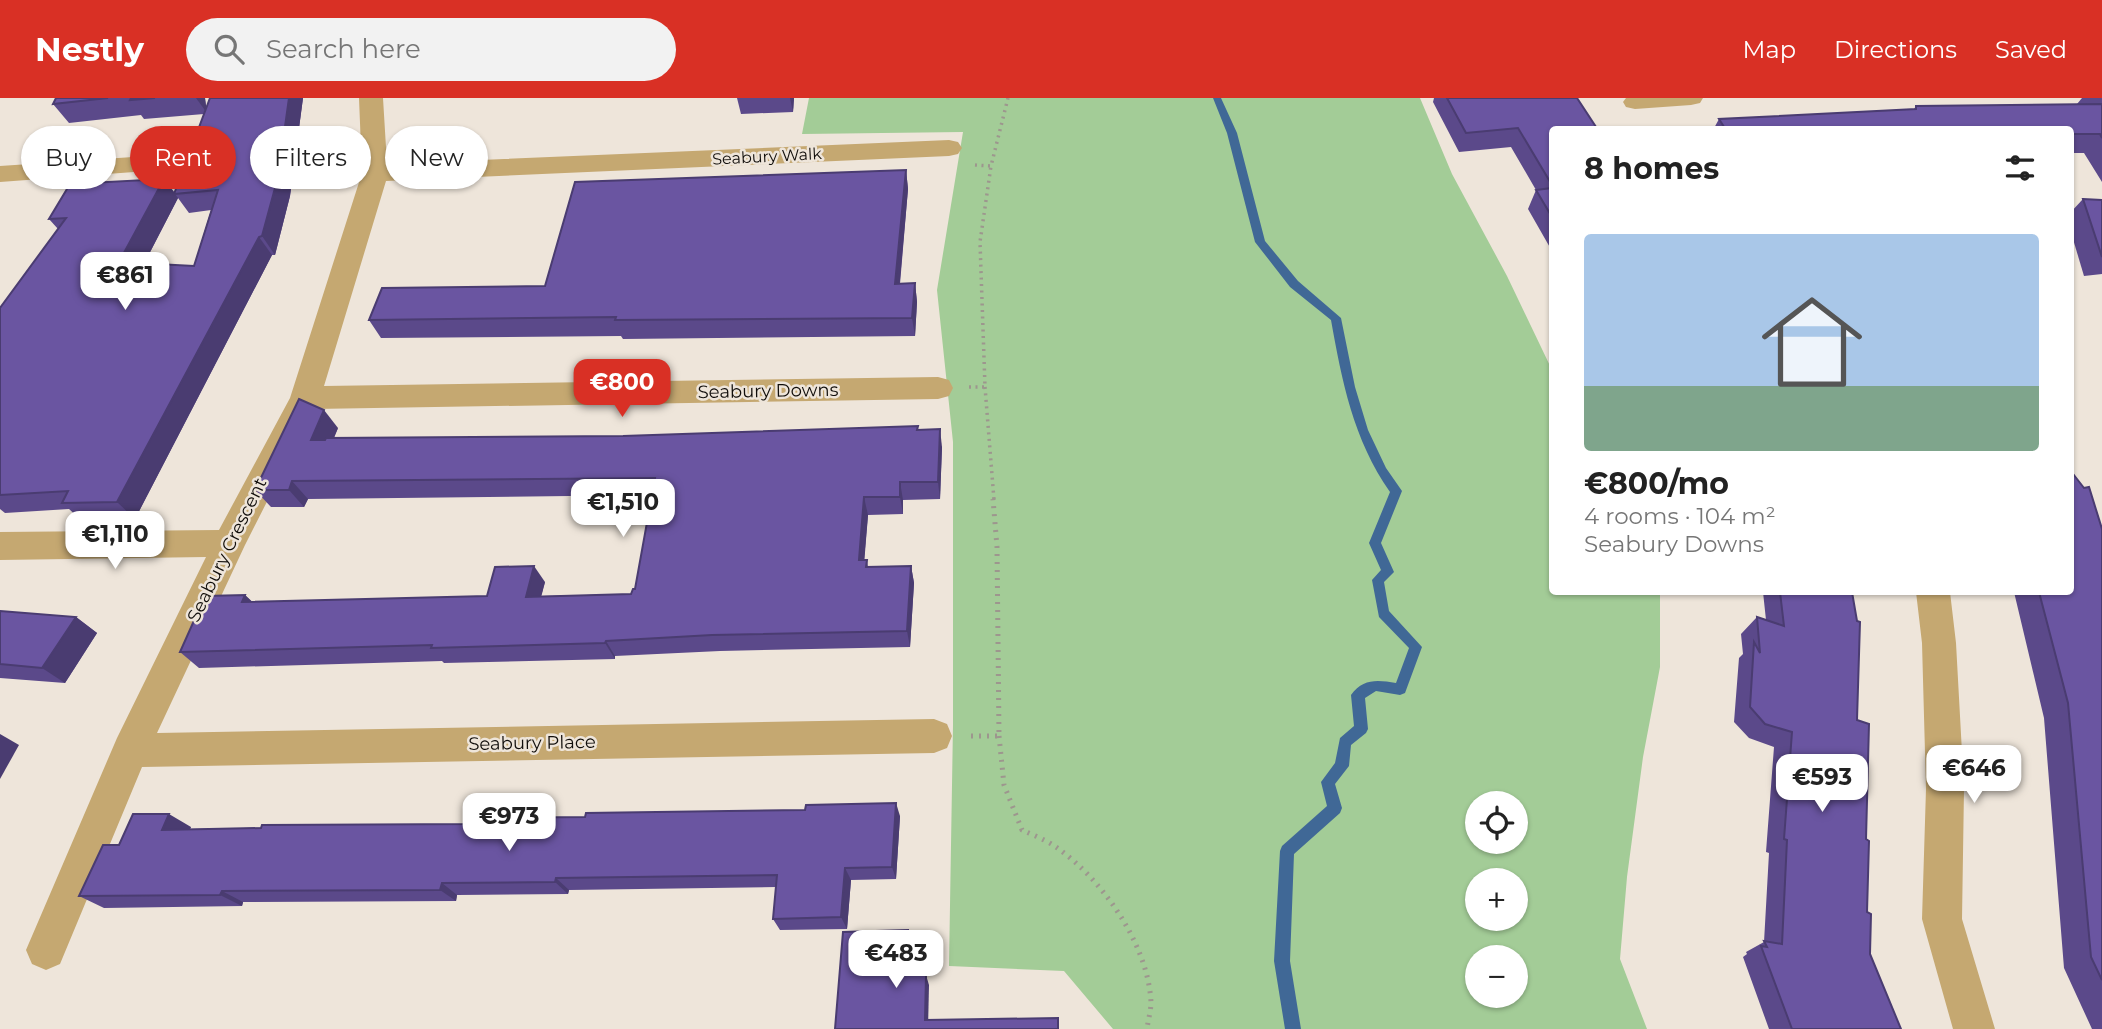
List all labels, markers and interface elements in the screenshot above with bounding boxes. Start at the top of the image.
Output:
search box [186,18,676,81]
text: Nestly [35,29,144,69]
icon: search [210,30,248,68]
text: Search here [266,33,421,65]
text: Map [1743,35,1796,64]
text: Directions [1834,35,1957,64]
text: Saved [1995,35,2067,64]
chip: Buy [21,126,116,189]
chip: Rent [130,126,236,189]
chip: Filters [250,126,371,189]
chip: New [385,126,488,189]
street label: Seabury Walk [712,144,823,169]
icon: filters [2001,149,2039,187]
text: 8 homes [1584,150,1719,187]
pin: €861 [84,252,166,312]
text: €861 [96,261,154,289]
icon: home [1749,279,1875,405]
pin: €800 [581,360,663,419]
text: €800 [590,368,654,396]
street label: Seabury Downs [697,379,839,403]
text: €800/mo [1584,465,1729,502]
street label: Seabury Crescent [183,474,271,626]
pin: €1,510 [566,480,680,539]
text: €1,510 [587,488,659,516]
text: 4 rooms · 104 m² [1584,502,1776,530]
pin: €1,110 [58,512,172,571]
text: €1,110 [81,520,149,548]
text: Seabury Downs [1584,530,1764,558]
street label: Seabury Place [468,731,596,755]
pin: €646 [1933,746,2015,805]
pin: €593 [1781,754,1863,814]
text: €646 [1942,754,2006,782]
text: €593 [1792,763,1852,791]
map controls [1465,791,1528,1008]
button: locate [1465,791,1528,854]
pin: €973 [468,794,550,853]
text: €973 [479,802,539,830]
button: + [1465,868,1528,931]
pin: €483 [855,930,937,990]
text: €483 [864,939,928,967]
button: − [1465,945,1528,1008]

